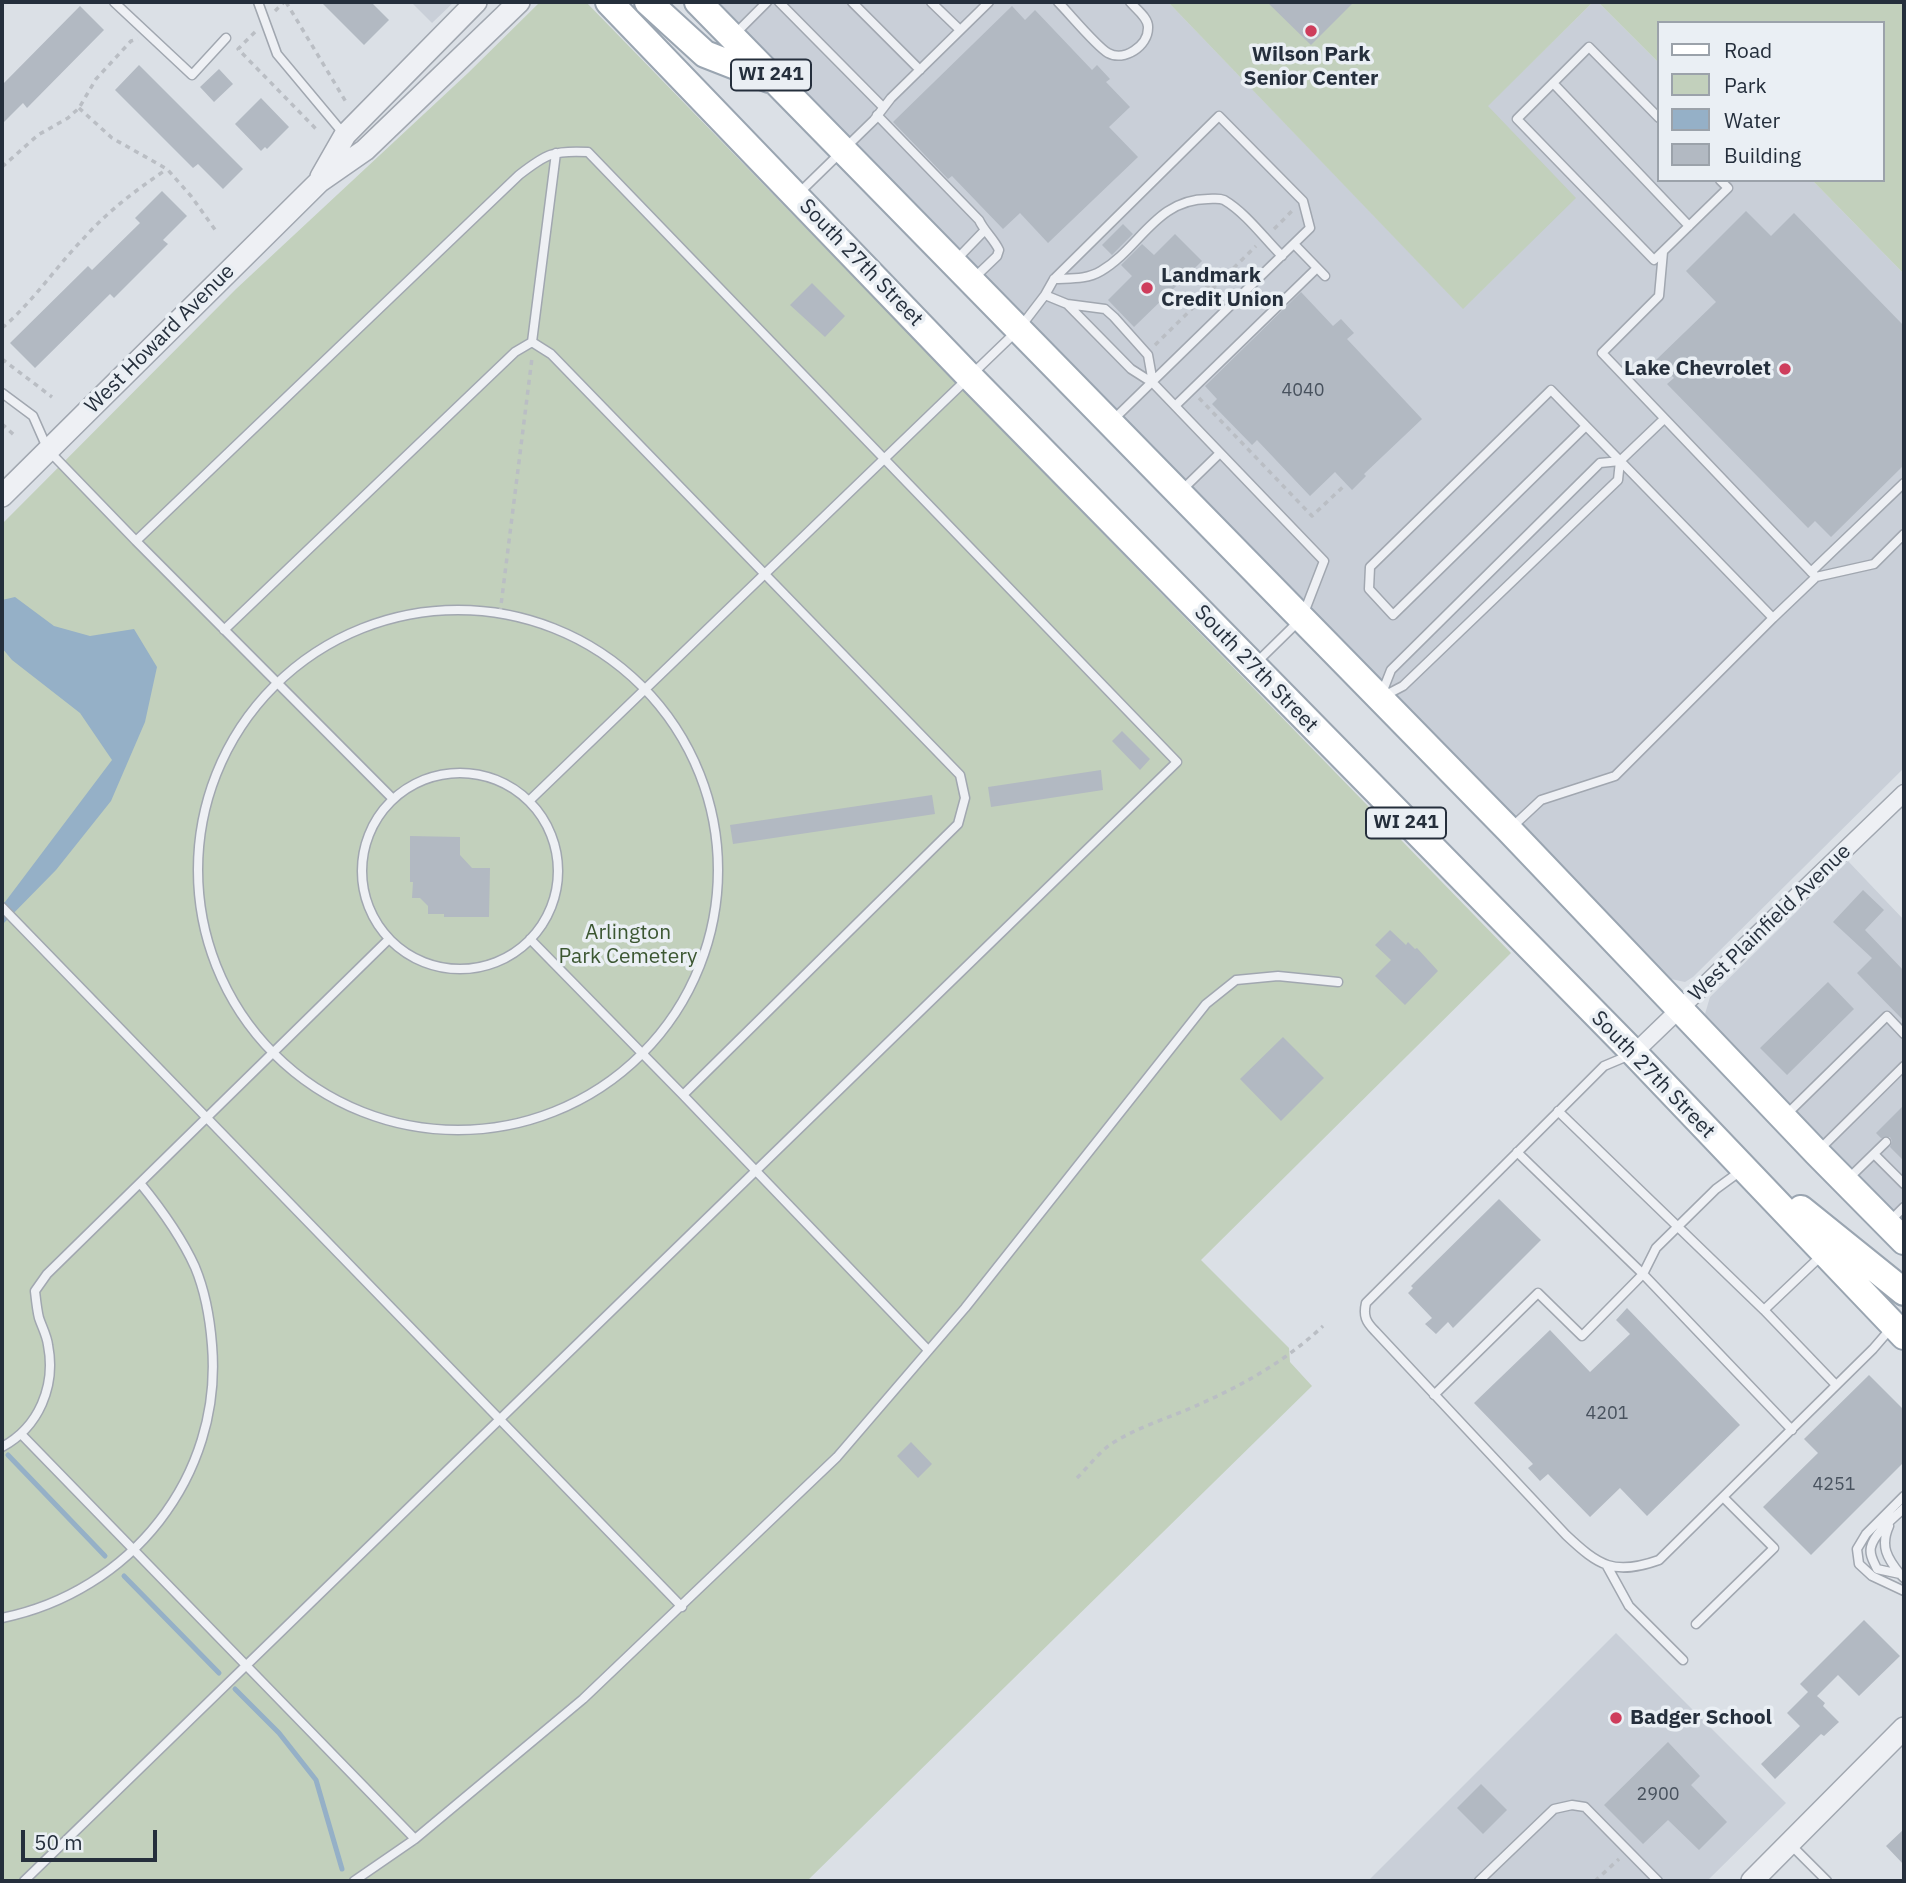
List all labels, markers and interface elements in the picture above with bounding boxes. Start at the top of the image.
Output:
legend [1658,21,1885,182]
marker: Wilson Park Senior Center [1303,23,1319,39]
text: Road [1724,36,1772,64]
place label: Wilson Park Senior Center [1244,42,1378,92]
road number: WI 241 [731,60,811,90]
text: Park [1724,71,1767,99]
text: Water [1724,106,1780,134]
text: Building [1724,141,1801,169]
street label: South 27th Street [794,194,928,332]
street label: West Howard Avenue [80,259,240,419]
place label: Landmark Credit Union [1161,263,1284,313]
marker: Landmark Credit Union [1139,280,1155,296]
place label: Lake Chevrolet [1624,356,1771,382]
marker: Lake Chevrolet [1777,361,1793,377]
house number: 4040 [1281,380,1325,402]
street label: South 27th Street [1189,600,1323,738]
road number: WI 241 [1366,808,1446,838]
street label: West Plainfield Avenue [1684,839,1856,1007]
park label: Arlington Park Cemetery [558,920,698,970]
street label: South 27th Street [1586,1006,1720,1144]
house number: 4201 [1585,1403,1629,1425]
house number: 4251 [1812,1474,1856,1496]
place label: Badger School [1630,1705,1772,1731]
marker: Badger School [1608,1710,1624,1726]
house number: 2900 [1636,1784,1680,1806]
scale bar [24,1816,161,1860]
text: 50 m [34,1828,83,1856]

